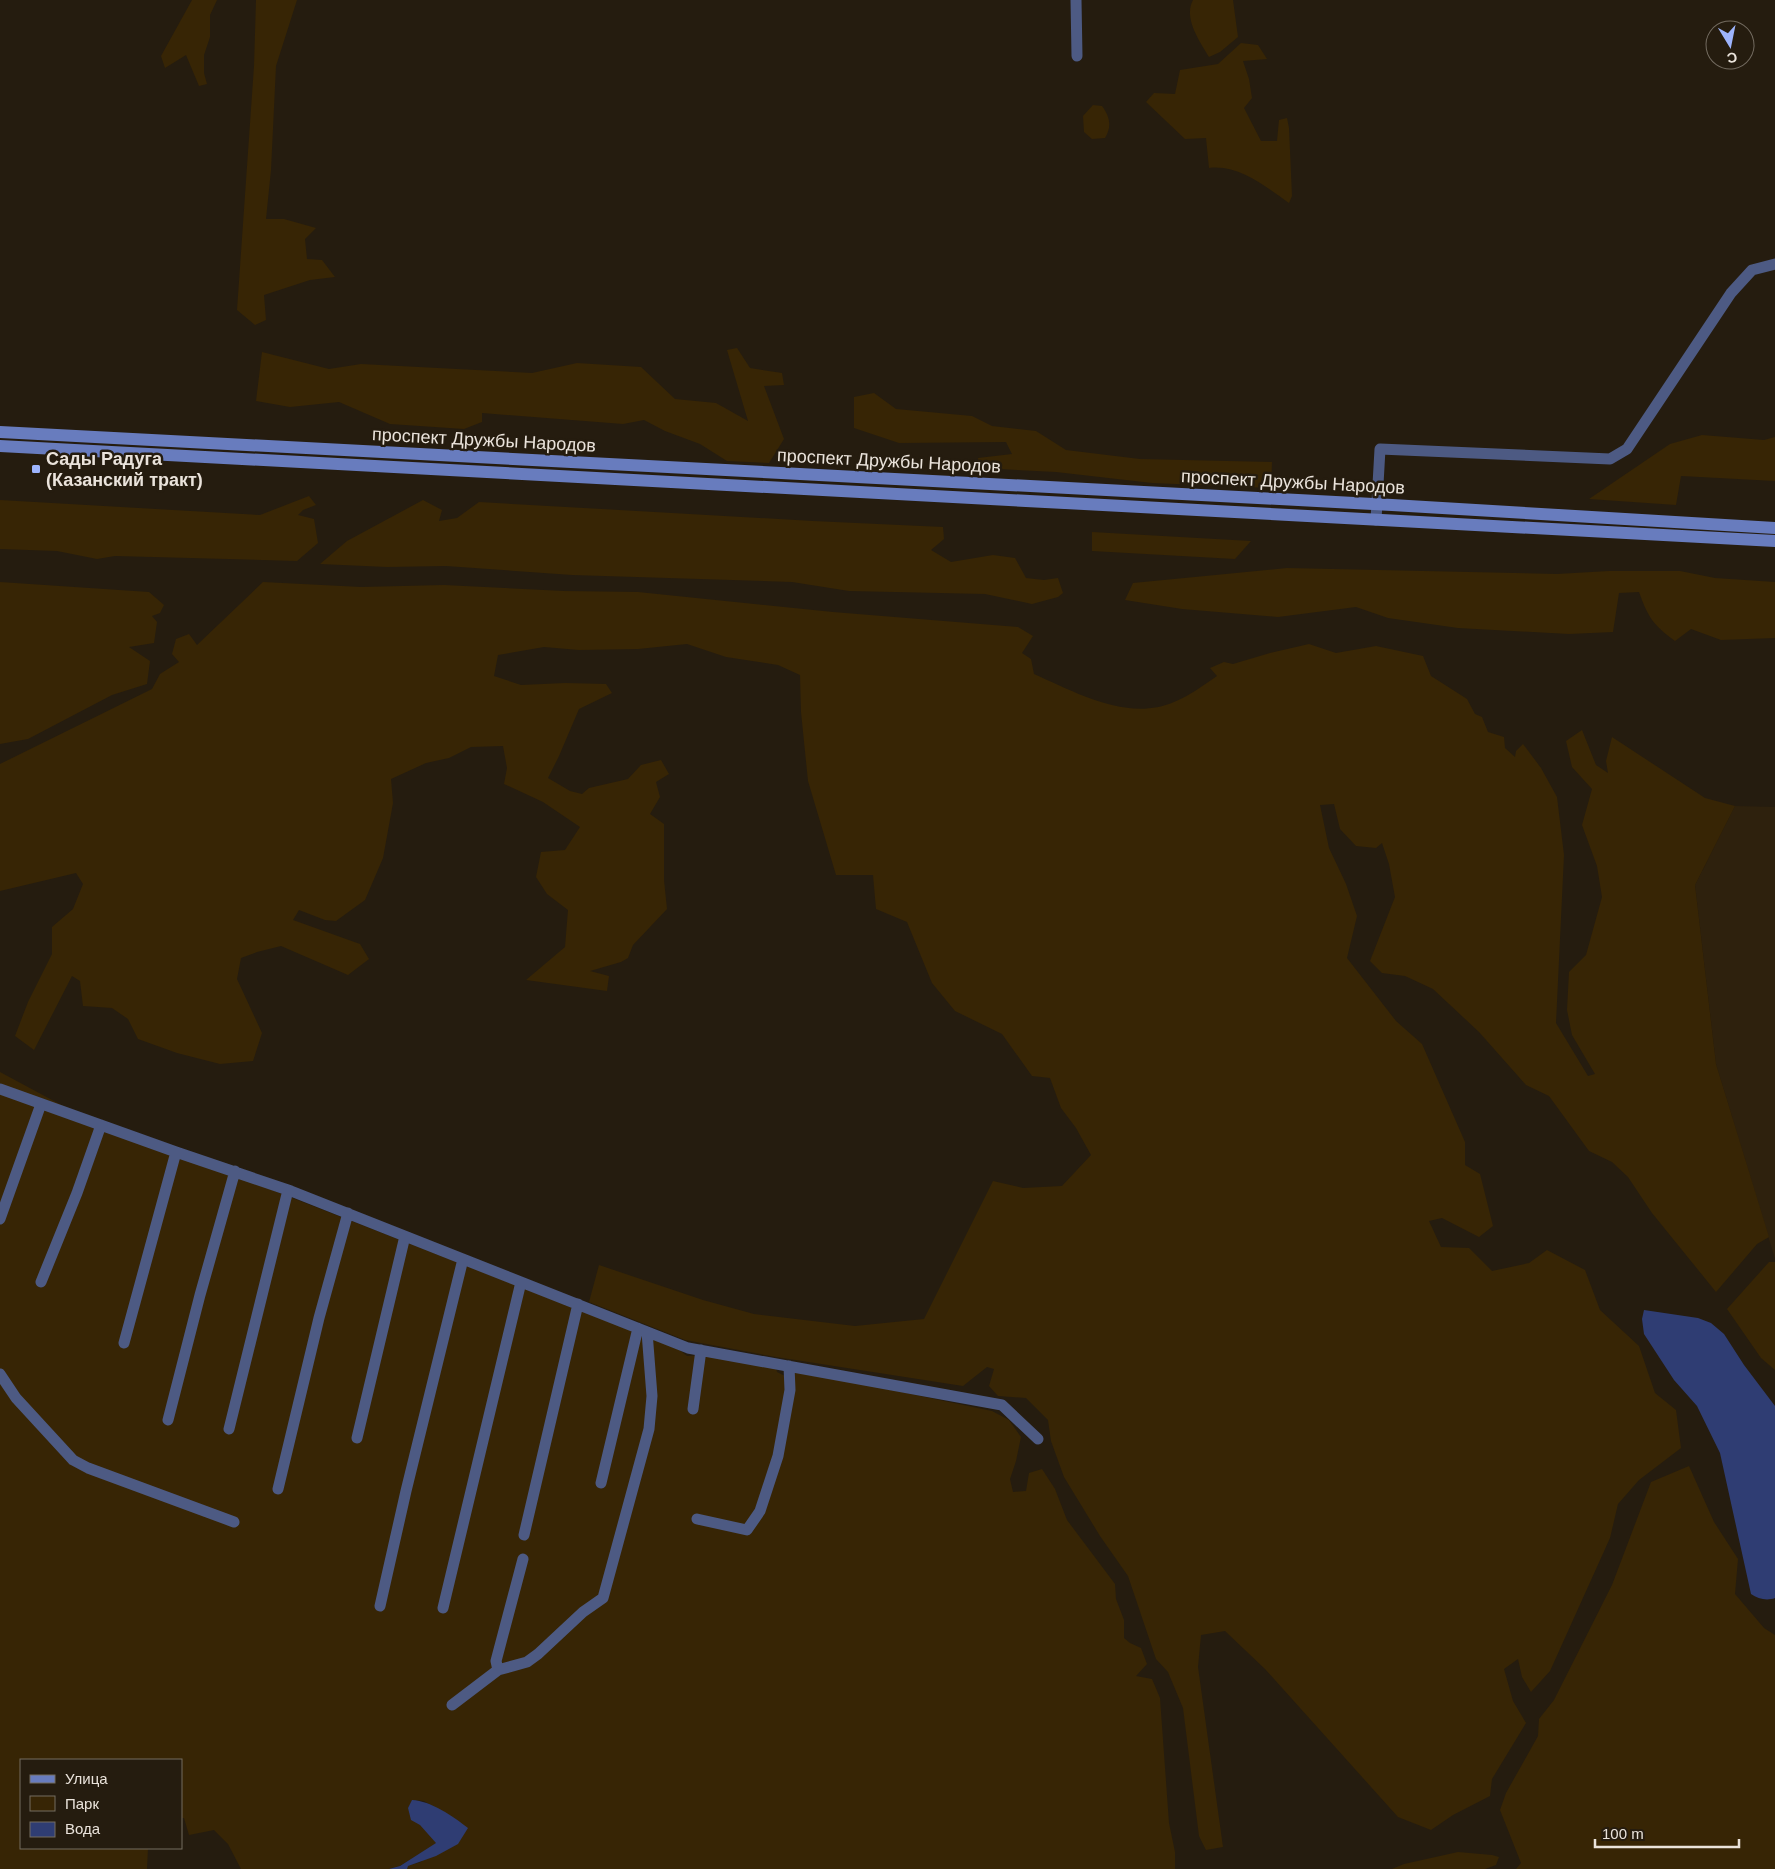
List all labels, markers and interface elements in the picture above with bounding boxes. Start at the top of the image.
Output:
north arrow [1705,20,1755,70]
text: С [1726,49,1739,67]
street label: проспект Дружбы Народов [371,424,597,456]
street label: проспект Дружбы Народов [776,445,1002,477]
place label: Сады Радуга (Казанский тракт) [46,449,203,490]
marker: Сады Радуга (Казанский тракт) [30,463,42,475]
street label: проспект Дружбы Народов [1180,466,1406,498]
legend [20,1759,182,1849]
text: Улица [65,1770,108,1787]
text: Парк [65,1795,99,1812]
scale bar [1595,1816,1739,1848]
text: Вода [65,1820,101,1837]
text: 100 m [1602,1825,1644,1842]

